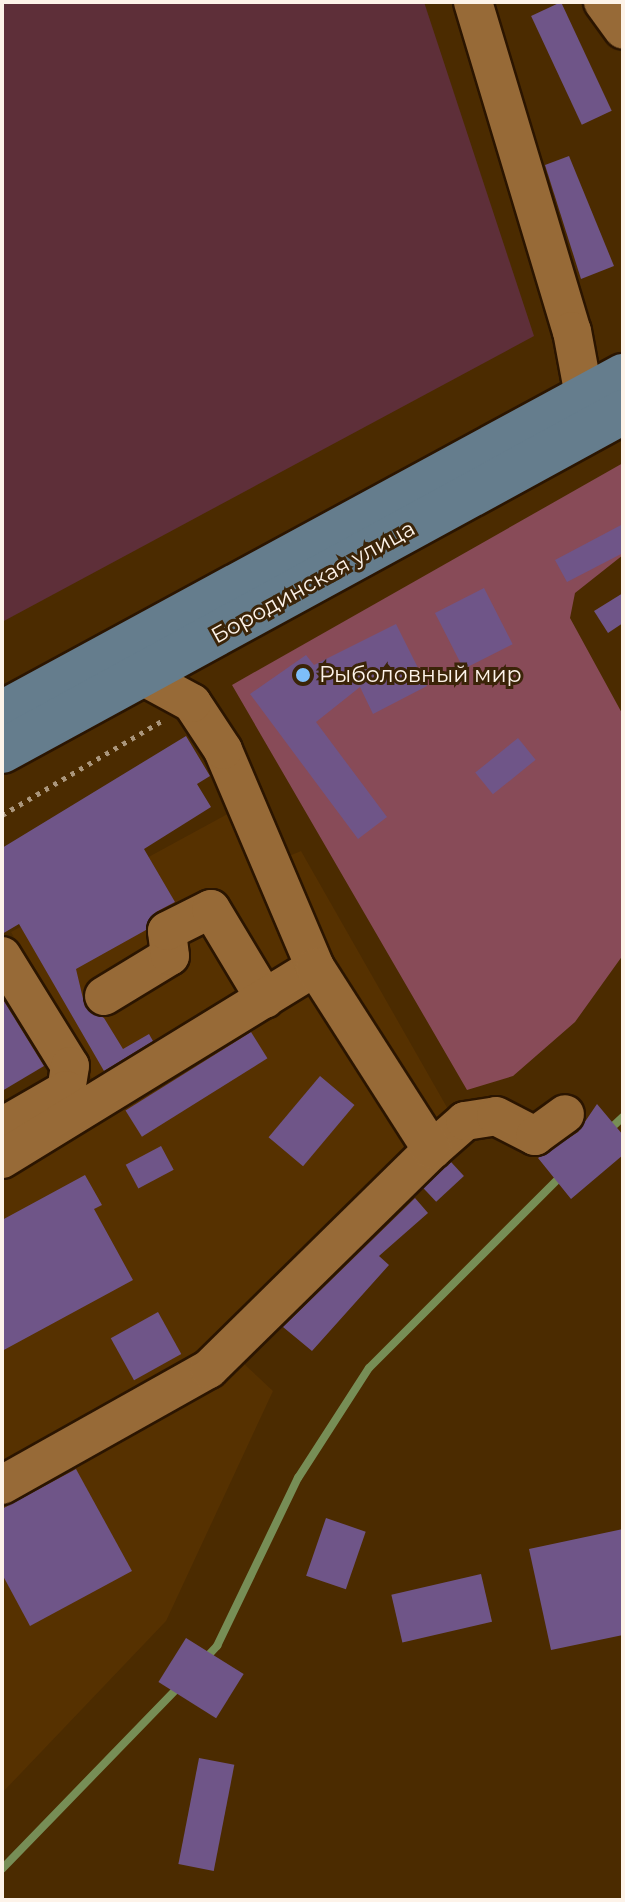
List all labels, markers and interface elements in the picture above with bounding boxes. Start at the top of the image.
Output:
street label: Бородинская улица [207,515,419,649]
place label: Рыболовный мир [319,662,522,688]
marker: Рыболовный мир [294,666,312,684]

